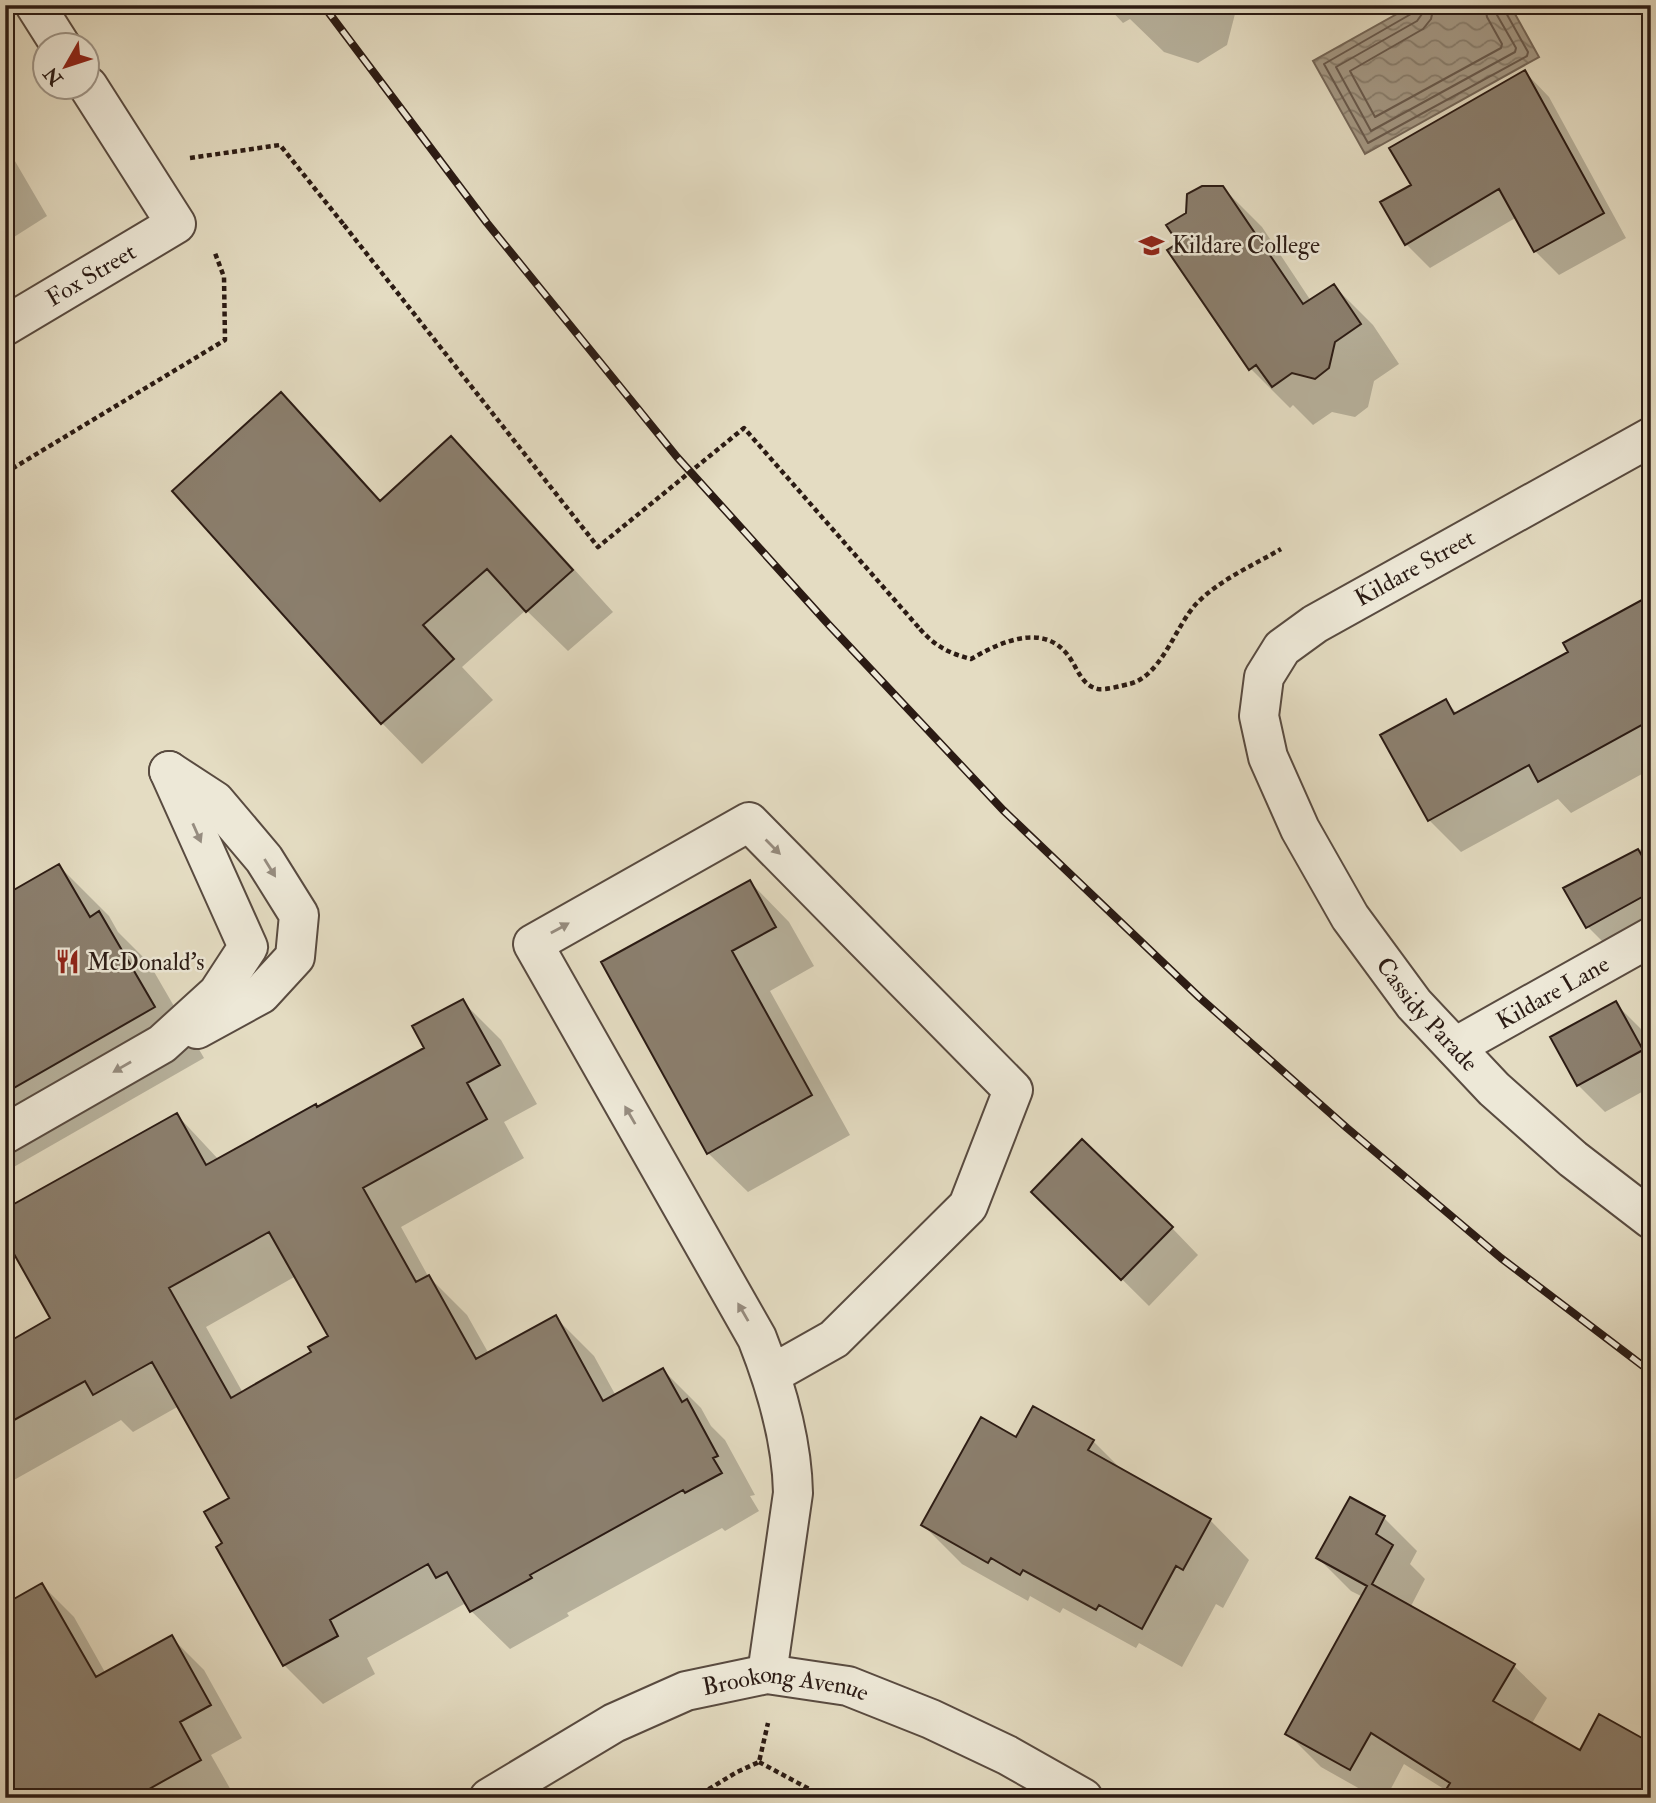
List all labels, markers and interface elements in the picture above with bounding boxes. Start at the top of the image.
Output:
north arrow [32,32,102,102]
text: N [38,61,69,91]
place label: Kildare College [1172,230,1320,261]
school or university icon: Kildare College [1138,231,1166,259]
street label: Fox Street [40,236,142,314]
street label: Kildare Street [1349,522,1481,614]
one-way arrow [192,823,203,844]
one-way arrow [765,838,781,855]
one-way arrow [263,859,276,878]
one-way arrow [550,922,570,934]
place label: McDonald's [87,947,205,978]
restaurant icon: McDonald's [53,948,81,976]
street label: Kildare Lane [1491,948,1615,1036]
street label: Cassidy Parade [1369,951,1485,1078]
one-way arrow [113,1061,132,1073]
one-way arrow [624,1105,636,1124]
one-way arrow [737,1303,749,1322]
street label: Brookong Avenue [699,1658,873,1708]

